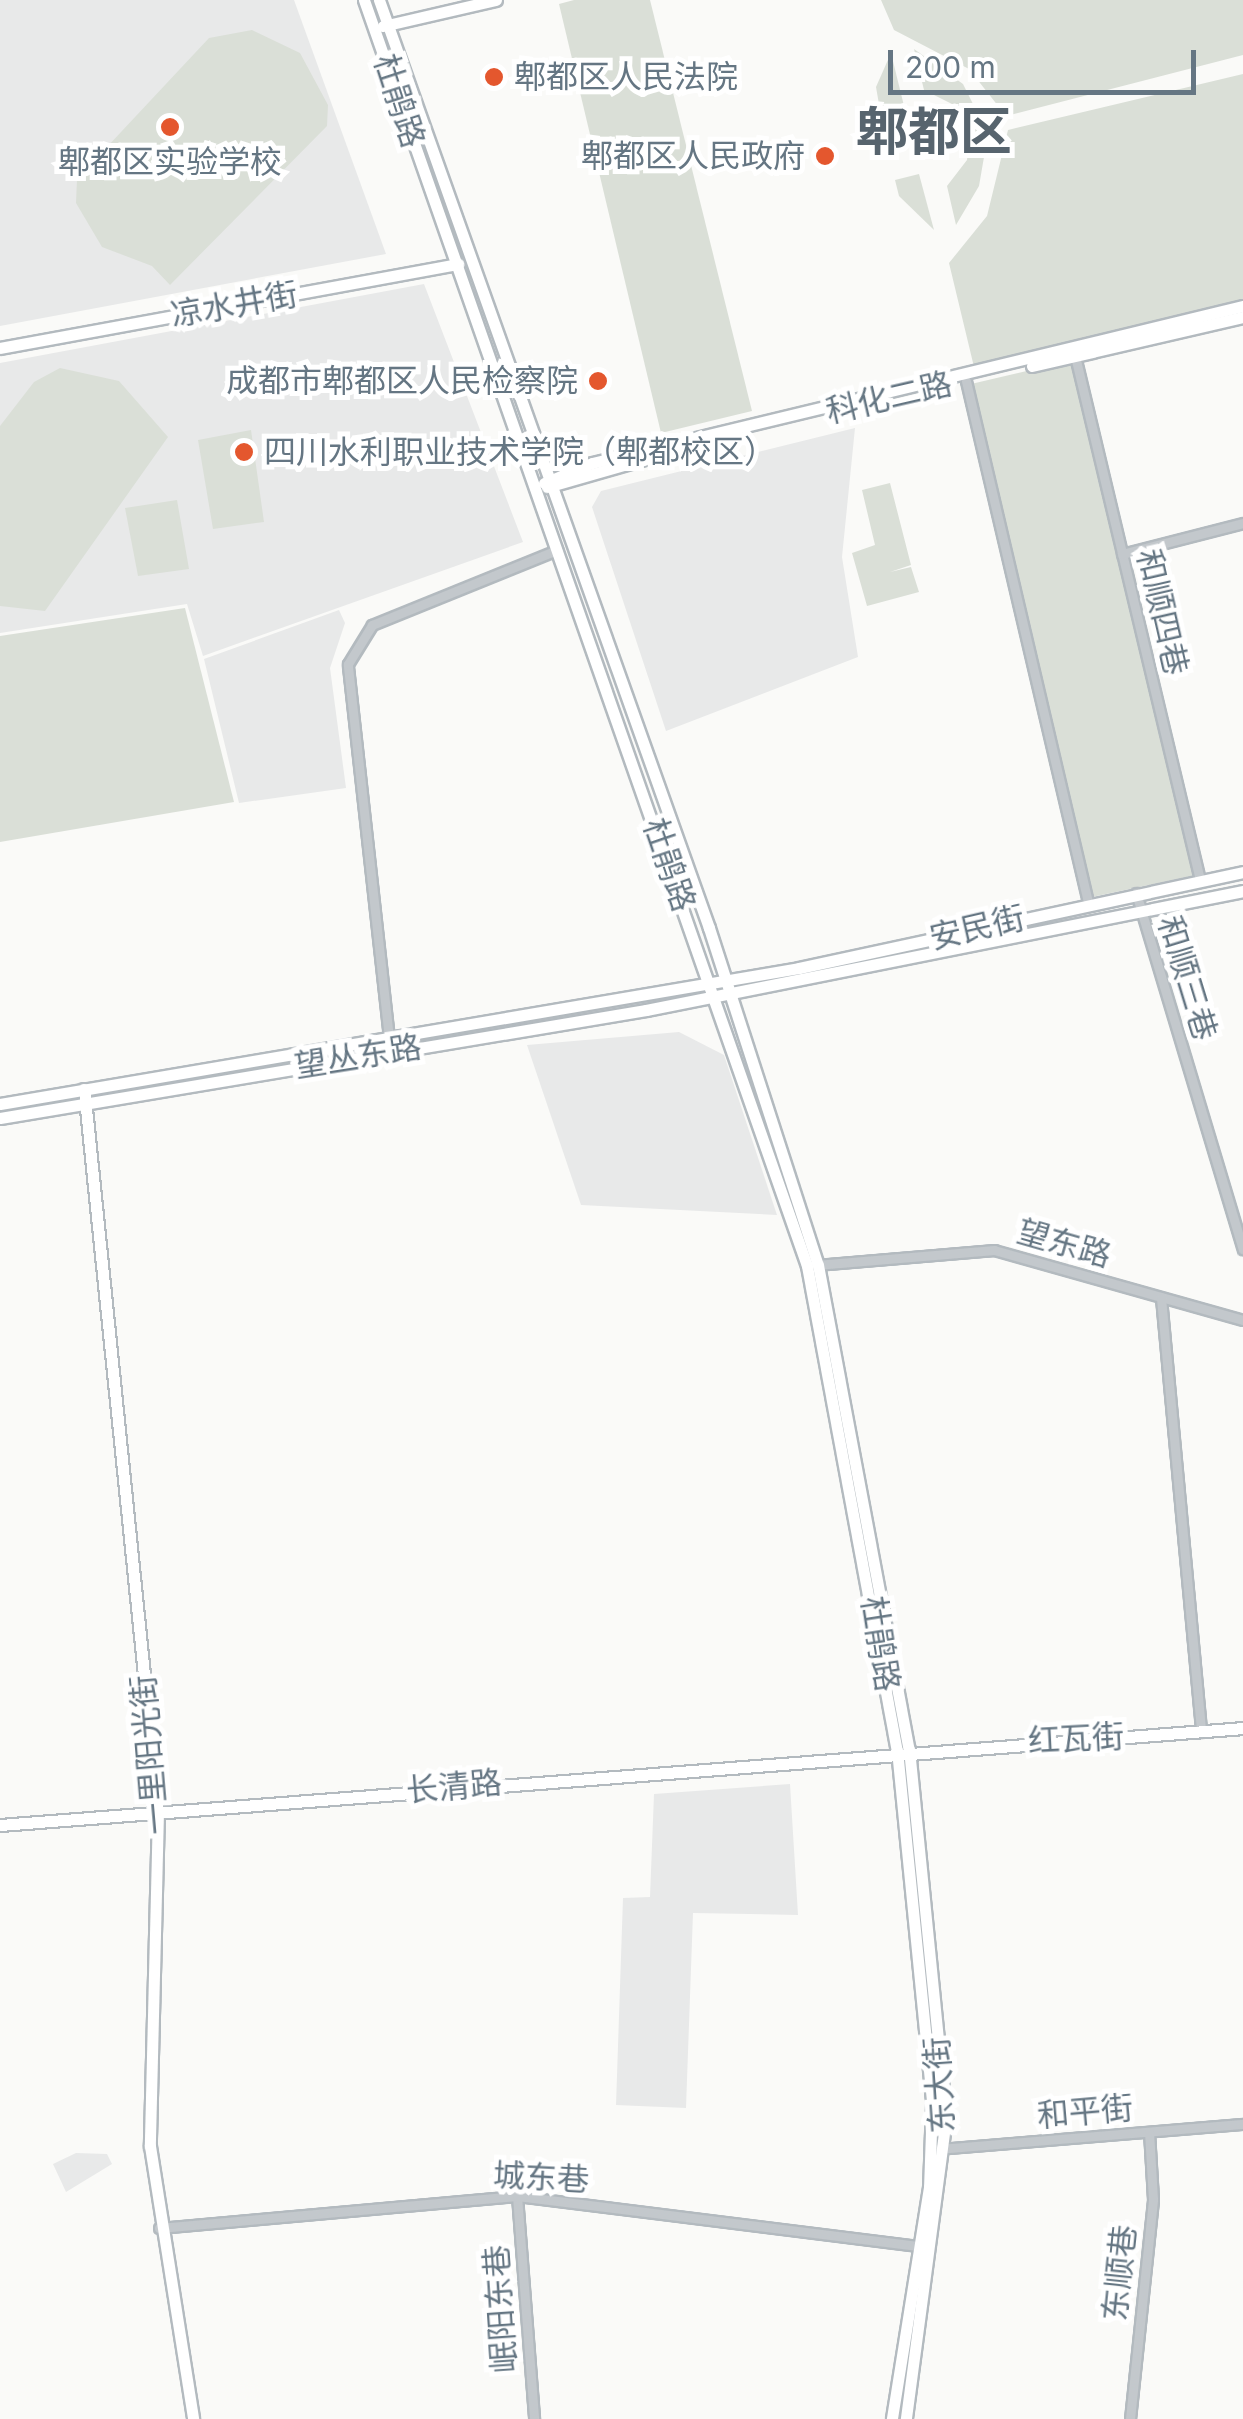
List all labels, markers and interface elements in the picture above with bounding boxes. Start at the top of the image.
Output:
scale bar [893,30,1200,92]
street label: 杜鹃路 [366,49,432,153]
text: 200 m [905,49,996,85]
place label: 郫都区人民法院 [514,58,738,96]
marker: 郫都区人民法院 [483,66,505,88]
district label: 郫都区 [856,101,1012,163]
marker: 郫都区实验学校 [159,116,181,138]
place label: 郫都区人民政府 [581,137,805,175]
place label: 郫都区实验学校 [58,143,282,181]
marker: 郫都区人民政府 [814,145,836,167]
street label: 凉水井街 [168,275,300,335]
place label: 成都市郫都区人民检察院 [226,362,578,400]
street label: 科化二路 [822,365,956,431]
marker: 成都市郫都区人民检察院 [587,370,609,392]
place label: 四川水利职业技术学院（郫都校区） [264,433,776,471]
marker: 四川水利职业技术学院（郫都校区） [233,441,255,463]
street label: 和顺四巷 [1129,545,1195,679]
street label: 杜鹃路 [635,813,703,917]
street label: 安民街 [926,898,1028,958]
street label: 和顺三巷 [1150,911,1224,1045]
street label: 望丛东路 [292,1028,424,1086]
street label: 望东路 [1013,1212,1115,1276]
street label: 杜鹃路 [854,1594,906,1694]
street label: 一里阳光街 [124,1674,176,1836]
street label: 红瓦街 [1027,1717,1125,1761]
street label: 长清路 [405,1764,503,1810]
street label: 东大街 [917,2036,963,2134]
street label: 和平街 [1036,2089,1134,2135]
street label: 城东巷 [492,2156,590,2200]
street label: 东顺巷 [1096,2223,1144,2323]
street label: 岷阳东巷 [477,2244,525,2374]

